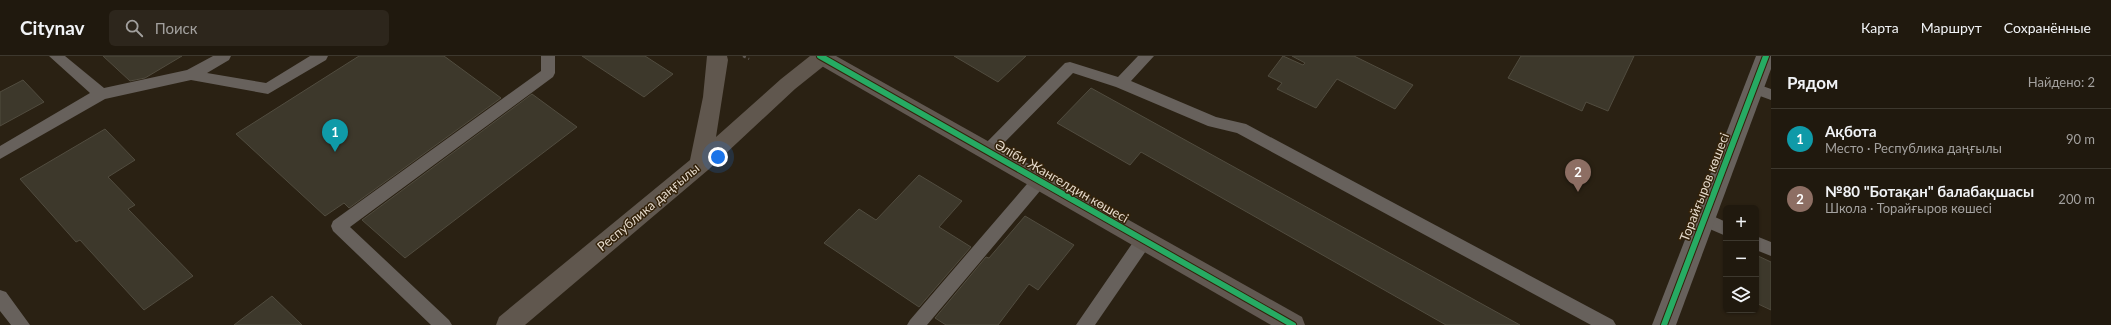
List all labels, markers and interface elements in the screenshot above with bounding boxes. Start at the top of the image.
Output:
search box [109,10,389,46]
text: Citynav [20,16,85,39]
icon: search [123,17,145,39]
text: Поиск [155,19,198,37]
text: Карта [1861,19,1899,36]
text: Маршрут [1921,19,1982,36]
text: Сохранённые [2004,19,2091,36]
text: Рядом [1787,72,1838,93]
text: Найдено: 2 [2028,74,2095,90]
pin: 1 [322,119,348,152]
text: Ақбота [1825,122,1877,140]
street label: Торайғыров көшесі [1676,130,1732,244]
text: 1 [1796,131,1804,147]
text: 90 m [2066,131,2095,147]
street label: Әліби Жангелдин көшесі [992,136,1132,226]
text: Место · Республика даңғылы [1825,140,2002,156]
your location [708,147,728,167]
pin: 2 [1565,159,1591,192]
street label: Республика даңғылы [594,160,702,254]
text: №80 "Ботақан" балабақшасы [1825,182,2034,200]
text: 2 [1796,191,1804,207]
text: 200 m [2058,191,2095,207]
text: Школа · Торайғыров көшесі [1825,200,1992,216]
map controls [1723,205,1759,313]
button: + [1723,205,1759,241]
button: − [1723,241,1759,277]
button: layers [1723,277,1759,313]

